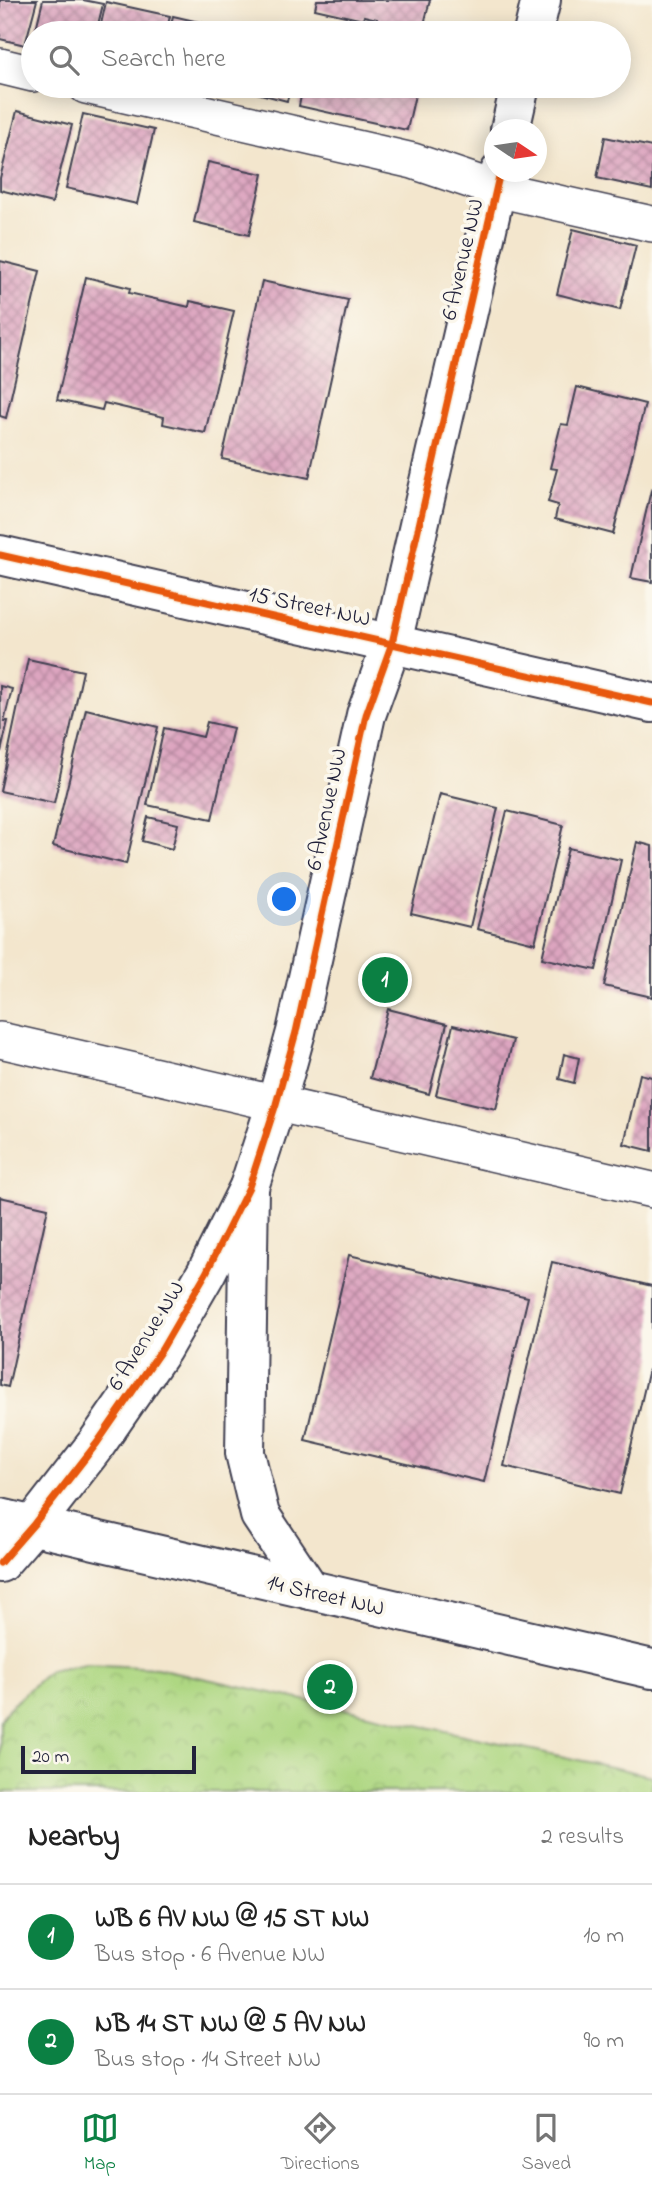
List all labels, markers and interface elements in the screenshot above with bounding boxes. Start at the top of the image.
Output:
search box [21,21,631,98]
icon: search [45,41,83,79]
text: Search here [101,41,226,79]
north arrow [484,119,547,182]
street label: 6 Avenue NW [433,196,493,324]
street label: 15 Street NW [246,578,373,636]
street label: 6 Avenue NW [298,746,356,873]
your location [267,882,301,916]
pin: 1 [362,954,408,1006]
street label: 6 Avenue NW [100,1275,194,1398]
street label: 14 Street NW [263,1567,387,1626]
pin: 2 [307,1661,353,1713]
scale bar [21,1743,196,1775]
text: 20 m [32,1744,69,1771]
text: Nearby [28,1816,120,1860]
text: 2 results [541,1821,624,1854]
text: WB 6 AV NW @ 15 ST NW [95,1901,369,1939]
text: 1 [47,1920,55,1953]
text: 10 m [583,1920,624,1953]
text: Bus stop · 6 Avenue NW [95,1939,325,1972]
text: NB 14 ST NW @ 5 AV NW [95,2006,366,2044]
text: 2 [45,2025,57,2058]
text: 90 m [584,2025,624,2058]
text: Bus stop · 14 Street NW [95,2044,321,2077]
tab: Map [81,2109,119,2178]
tab: Directions [281,2109,360,2178]
tab: Saved [522,2109,571,2178]

